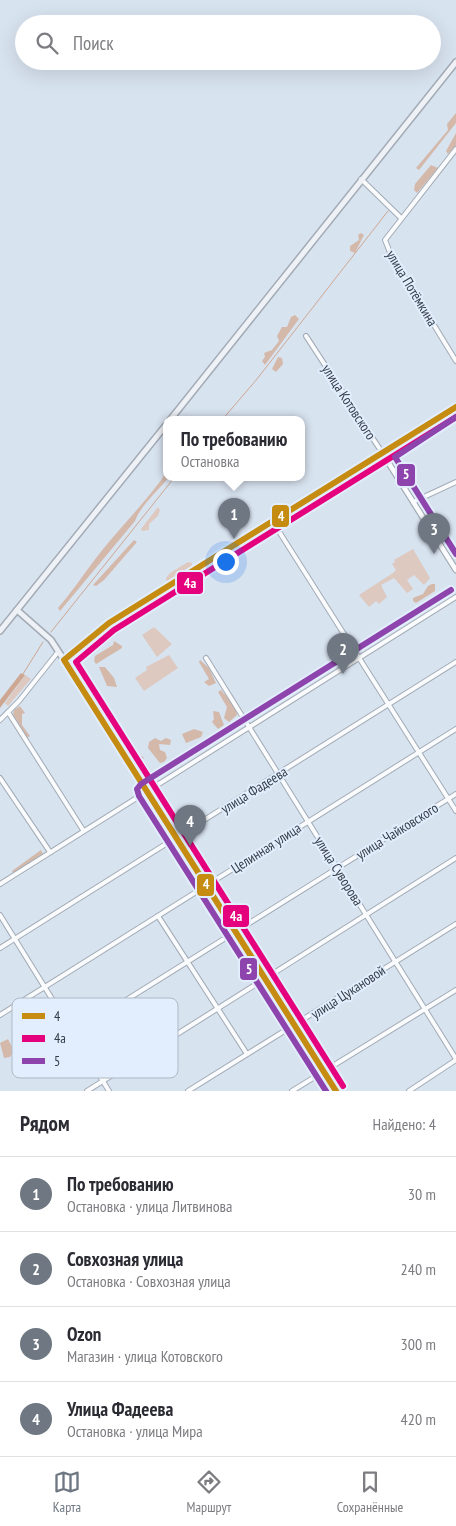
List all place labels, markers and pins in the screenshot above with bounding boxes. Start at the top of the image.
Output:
pin: 1 [218,498,250,539]
pin: 3 [418,513,450,554]
pin: 2 [327,633,359,674]
pin: 4 [174,805,206,846]

